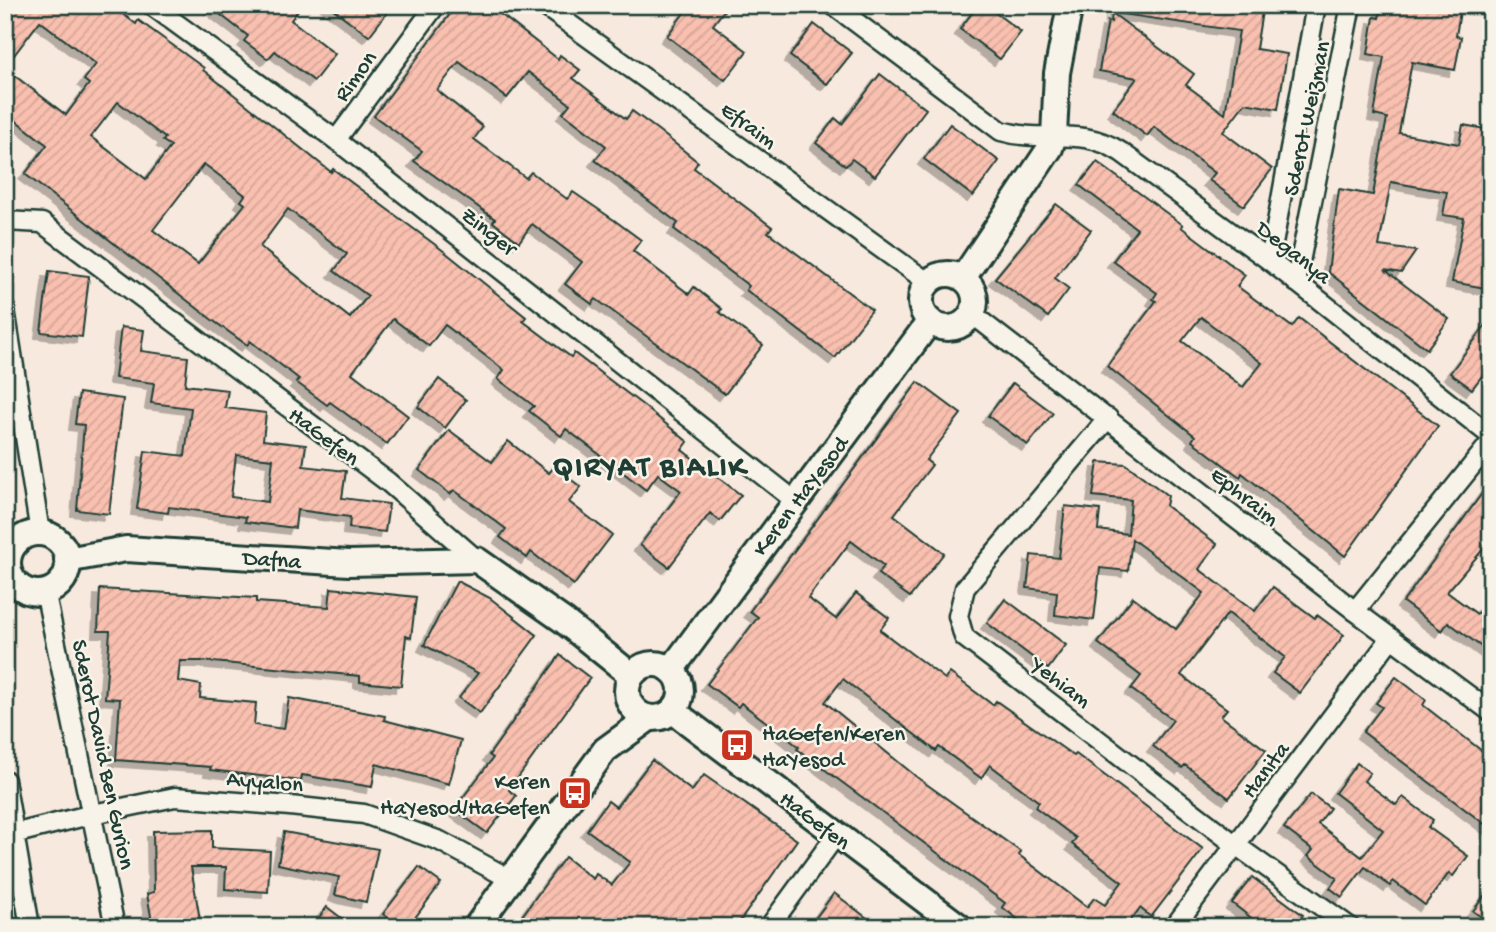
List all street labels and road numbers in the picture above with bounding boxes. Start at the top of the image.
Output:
street label: Sderot Weizman [1279,39,1338,199]
street label: Rimon [329,46,384,108]
street label: Efraim [714,97,782,156]
street label: Zinger [454,202,523,264]
street label: Deganya [1248,215,1337,292]
street label: HaGefen [282,402,364,473]
street label: Keren HaYesod [748,431,857,562]
street label: Ephraim [1204,462,1284,533]
street label: Dafna [240,546,303,577]
street label: Sderot David Ben Gurion [64,637,139,872]
street label: Yehiam [1023,651,1096,715]
street label: Hanita [1237,736,1298,805]
street label: Ayyalon [225,767,304,800]
street label: HaGefen [773,786,855,857]

